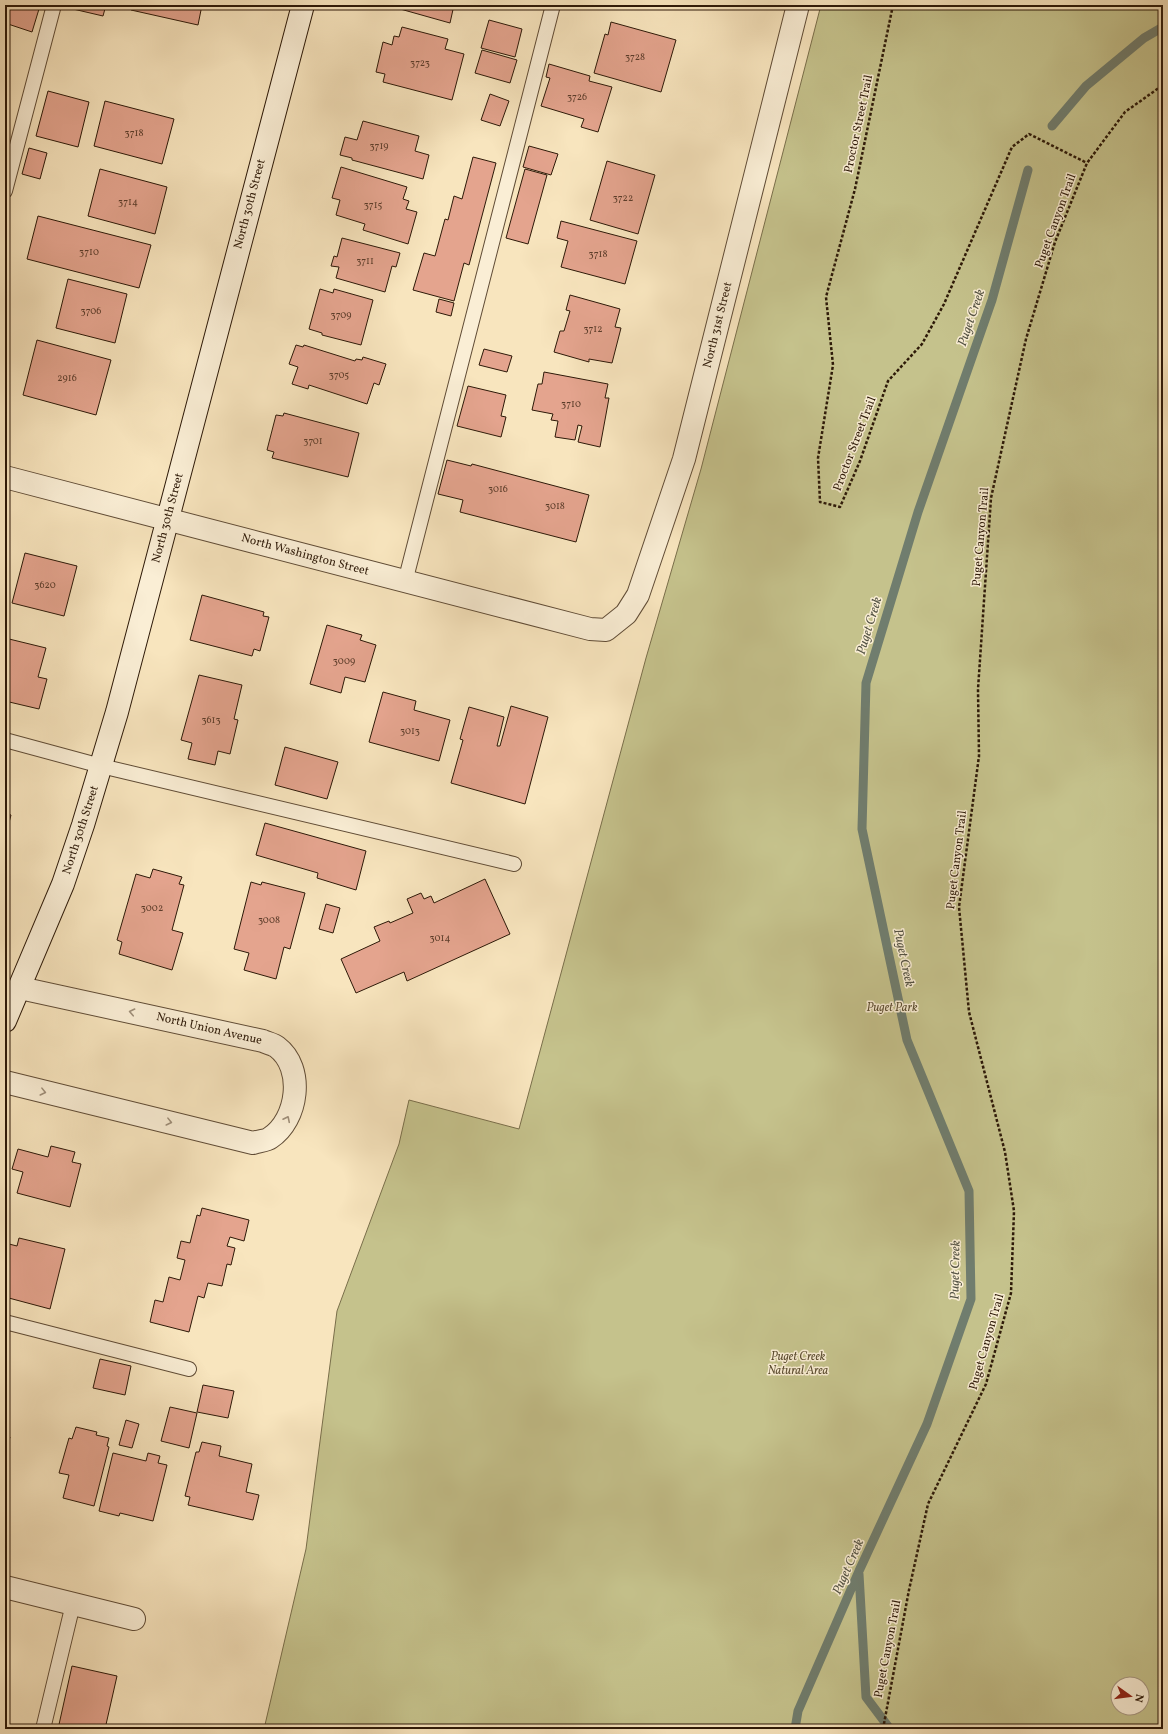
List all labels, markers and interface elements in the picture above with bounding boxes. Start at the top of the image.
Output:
house number: 3728 [625,50,645,64]
house number: 3723 [410,56,430,70]
street label: Proctor Street Trail [841,73,877,175]
house number: 3726 [567,90,587,104]
house number: 3718 [125,126,143,140]
house number: 3719 [369,139,389,153]
street label: North 30th Street [230,157,270,251]
street label: Puget Canyon Trail [1031,171,1081,270]
house number: 3722 [613,191,633,205]
house number: 3714 [118,195,138,209]
house number: 3715 [364,198,383,212]
house number: 3710 [79,245,99,259]
house number: 3718 [589,247,607,261]
house number: 3711 [356,254,374,268]
street label: North 31st Street [700,280,736,370]
water label: Puget Creek [954,287,990,349]
house number: 3706 [81,304,101,318]
house number: 3709 [331,308,351,322]
house number: 3712 [583,322,603,336]
house number: 3705 [329,368,349,382]
house number: 2916 [57,371,77,385]
street label: Proctor Street Trail [830,394,881,493]
house number: 3710 [561,397,581,411]
house number: 3701 [303,434,323,448]
street label: North 30th Street [148,471,188,565]
house number: 3016 [488,482,508,496]
street label: Puget Canyon Trail [969,486,993,587]
house number: 3018 [545,499,565,513]
street label: North Washington Street [239,530,371,580]
house number: 3620 [34,578,56,592]
water label: Puget Creek [853,595,887,657]
house number: 3009 [333,654,355,668]
house number: 3613 [201,713,221,727]
house number: 3013 [400,724,420,738]
street label: North 30th Street [59,784,103,876]
street label: Puget Canyon Trail [943,809,971,910]
house number: 3002 [141,901,163,915]
house number: 3008 [258,913,280,927]
water label: Puget Creek [888,927,918,989]
house number: 3014 [430,931,450,945]
park label: Puget Park [866,1000,918,1016]
one-way arrow [129,1009,135,1017]
street label: North Union Avenue [155,1009,264,1049]
one-way arrow [40,1087,46,1095]
one-way arrow [282,1116,290,1123]
one-way arrow [166,1118,172,1126]
water label: Puget Creek [946,1240,966,1300]
street label: Puget Canyon Trail [966,1292,1008,1392]
park label: Puget Creek Natural Area [768,1349,829,1379]
water label: Puget Creek [829,1536,869,1598]
street label: Puget Canyon Trail [871,1598,905,1699]
north arrow [1110,1676,1150,1716]
text: N [1130,1692,1146,1704]

